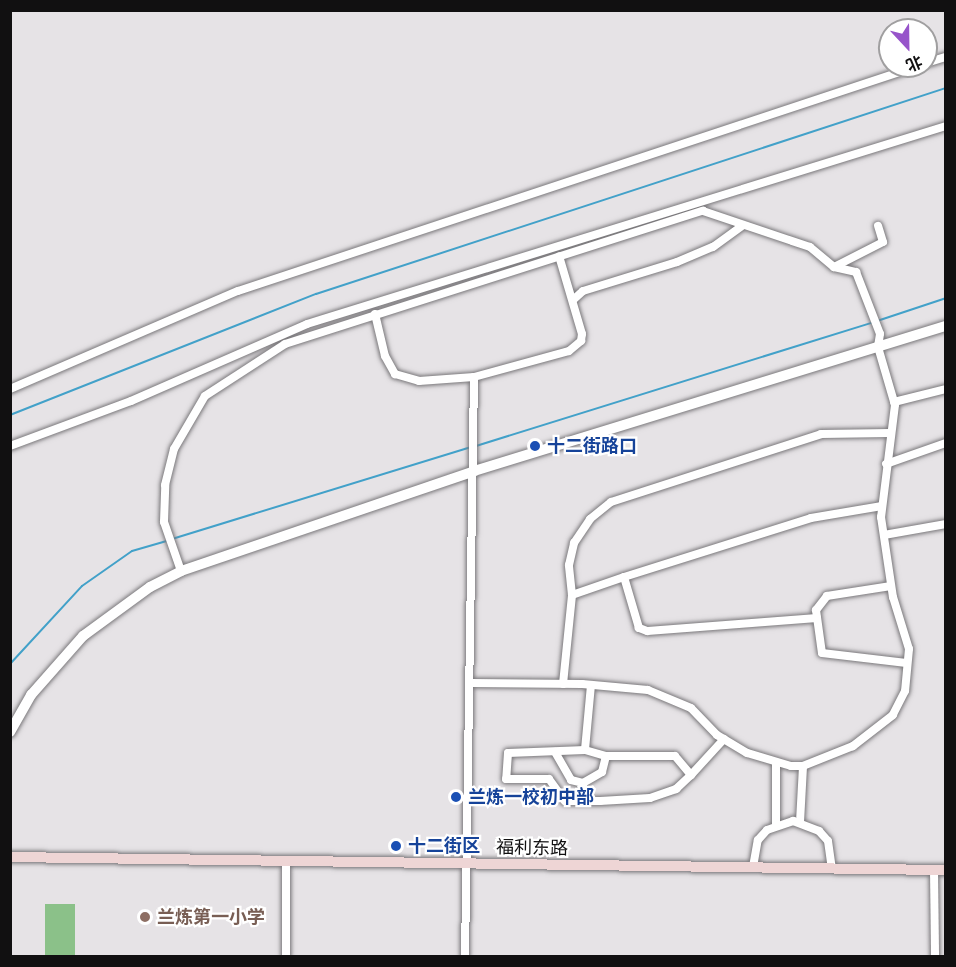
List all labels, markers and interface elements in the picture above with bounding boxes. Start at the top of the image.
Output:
north arrow [878,18,938,78]
text: 北 [903,51,925,75]
place label: 十二街路口 [547,435,637,457]
marker: 十二街路口 [528,439,542,453]
place label: 兰炼一校初中部 [468,786,594,808]
marker: 兰炼一校初中部 [449,790,463,804]
place label: 十二街区 [408,835,480,857]
street label: 福利东路 [496,837,568,859]
marker: 十二街区 [389,839,403,853]
place label: 兰炼第一小学 [157,906,265,928]
marker: 兰炼第一小学 [138,910,152,924]

